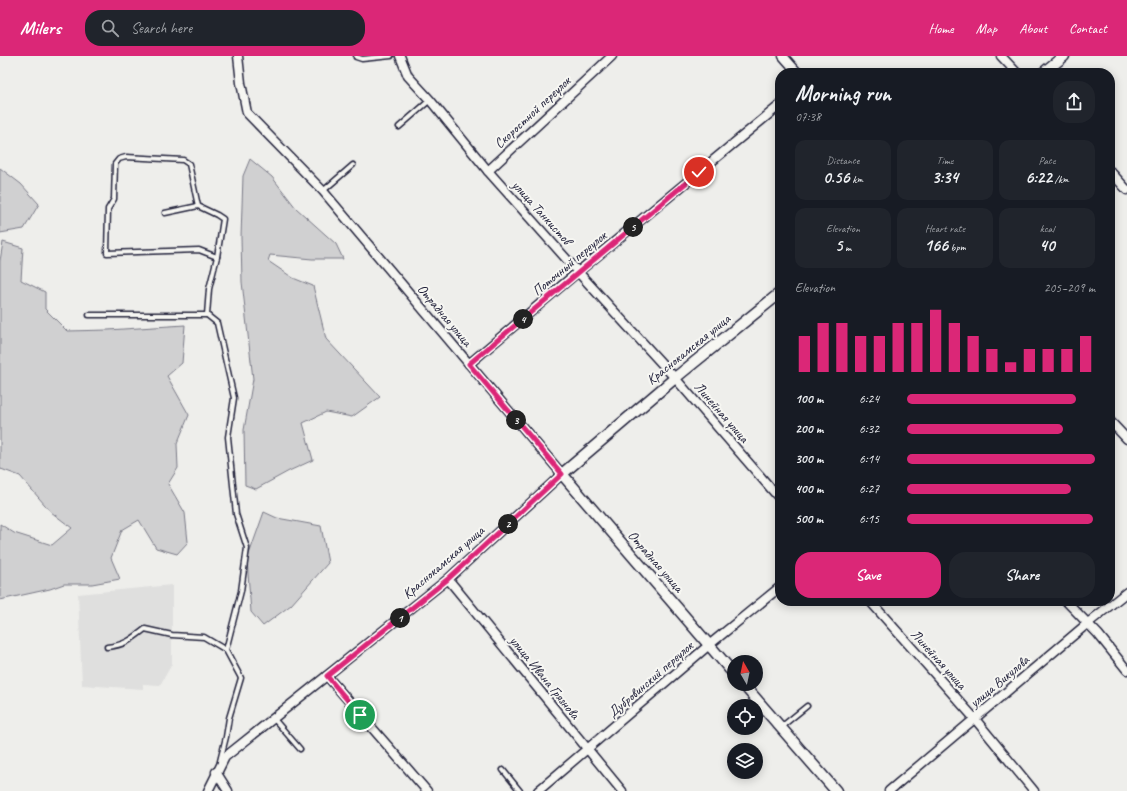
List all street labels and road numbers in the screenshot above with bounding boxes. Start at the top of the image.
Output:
street label: Скоростной переулок [491,71,575,152]
street label: улица Танкистов [508,176,577,251]
street label: Поточный переулок [529,226,611,299]
street label: Отрадная улица [414,281,476,351]
street label: Краснокамская улица [643,310,735,388]
street label: Линейная улица [691,379,753,447]
street label: Краснокамская улица [399,521,489,603]
street label: Отрадная улица [624,527,688,597]
street label: Линейная улица [907,626,971,694]
street label: улица Ивана Грязнова [505,631,584,723]
street label: Дубровинский переулок [604,636,698,721]
street label: улица Викулова [965,651,1033,712]

